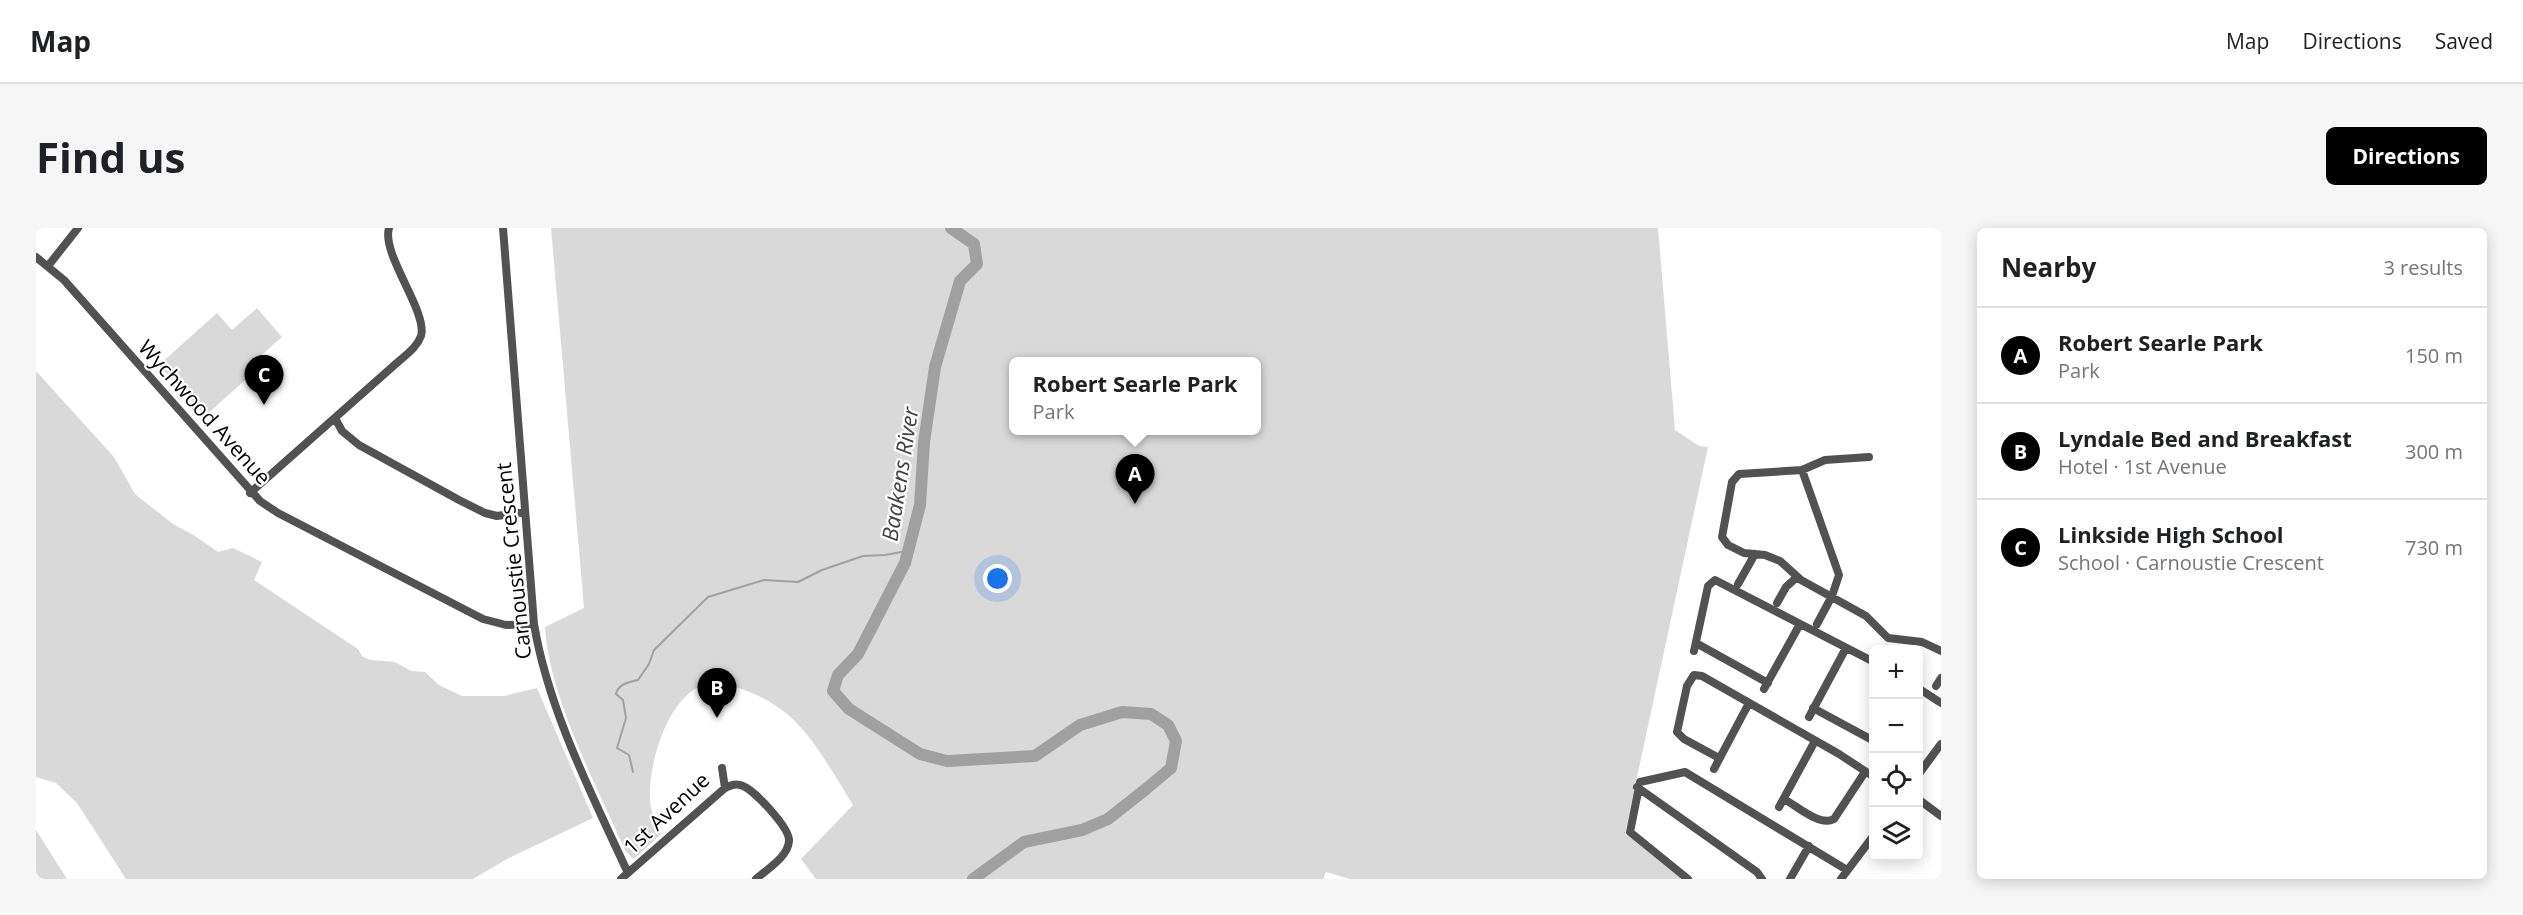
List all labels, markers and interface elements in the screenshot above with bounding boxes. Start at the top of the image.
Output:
text: Map [30,22,91,60]
text: Map [2226,27,2269,55]
text: Directions [2302,27,2402,55]
text: Saved [2435,27,2493,55]
button: Directions [2326,127,2487,185]
text: Find us [36,128,185,185]
text: Nearby [2001,249,2096,285]
text: 3 results [2383,254,2463,281]
text: Robert Searle Park [2058,327,2263,357]
street label: Wychwood Avenue [132,334,278,490]
text: A [2014,342,2027,369]
text: 150 m [2405,342,2463,369]
pin: C [244,356,284,405]
popup [1009,357,1261,435]
text: Park [2058,357,2100,384]
text: Robert Searle Park [1033,368,1237,398]
text: Park [1033,398,1074,425]
water label: Baakens River [874,403,925,543]
text: Lyndale Bed and Breakfast [2058,423,2352,453]
text: B [2014,438,2027,465]
text: 300 m [2405,438,2463,465]
text: Hotel · 1st Avenue [2058,453,2227,480]
pin: A [1116,454,1154,504]
street label: Carnoustie Crescent [489,461,537,661]
text: Linkside High School [2058,519,2284,549]
text: C [2014,534,2027,561]
text: 730 m [2405,534,2463,561]
text: School · Carnoustie Crescent [2058,549,2324,576]
your location [983,564,1012,593]
map controls [1869,645,1923,861]
button: + [1869,645,1923,699]
pin: B [698,668,736,718]
button: − [1869,699,1923,753]
button: locate [1869,753,1923,807]
street label: 1st Avenue [617,766,715,860]
button: layers [1869,807,1923,861]

